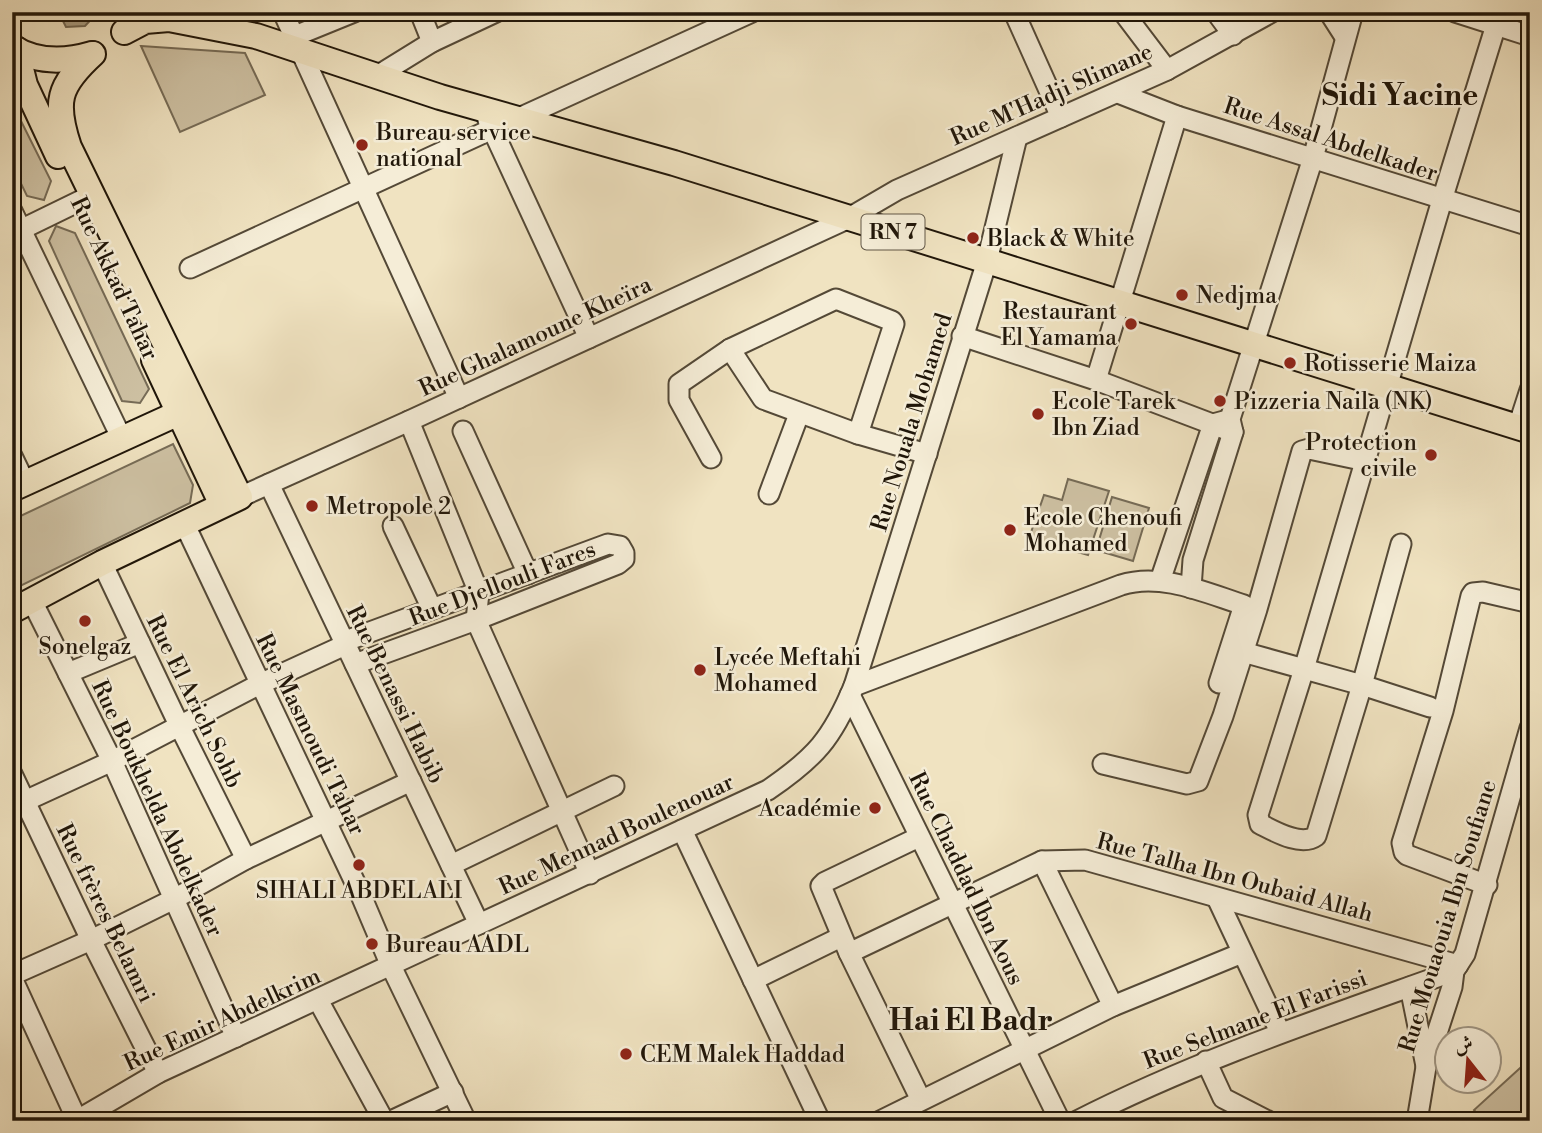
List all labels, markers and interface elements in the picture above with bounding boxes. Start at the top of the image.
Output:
street label: Rue M'Hadji Slimane [946,38,1157,152]
district label: Sidi Yacine [1322,77,1478,115]
street label: Rue Assal Abdelkader [1220,92,1441,188]
place label: Bureau service national [375,119,531,173]
marker: Bureau service national [354,137,370,153]
street label: Rue Akkad Tahar [64,192,164,365]
road number: RN 7 [862,215,924,250]
place label: Black & White [986,225,1135,253]
marker: Black & White [965,230,981,246]
street label: Rue Ghalamoune Kheïra [415,270,657,403]
place label: Nedjma [1196,282,1277,310]
marker: Nedjma [1174,287,1190,303]
place label: Restaurant El Yamama [1000,298,1117,352]
street label: Rue Nouala Mohamed [865,310,958,535]
marker: Restaurant El Yamama [1123,316,1139,332]
place label: Rotisserie Maiza [1304,350,1477,378]
marker: Rotisserie Maiza [1282,355,1298,371]
place label: Ecole Tarek Ibn Ziad [1052,388,1176,442]
place label: Pizzeria Naila (NK) [1234,388,1433,416]
marker: Pizzeria Naila (NK) [1212,393,1228,409]
marker: Ecole Tarek Ibn Ziad [1030,406,1046,422]
place label: Protection civile [1305,429,1417,483]
marker: Protection civile [1423,447,1439,463]
place label: Metropole 2 [326,493,451,521]
marker: Metropole 2 [304,498,320,514]
place label: Ecole Chenoufi Mohamed [1024,504,1183,558]
marker: Ecole Chenoufi Mohamed [1002,522,1018,538]
street label: Rue Djellouli Fares [405,535,600,632]
street label: Rue Benassi Habib [340,601,450,788]
street label: Rue El Arich Sohb [140,610,248,793]
marker: Sonelgaz [77,613,93,629]
street label: Rue Masmoudi Tahar [249,629,371,840]
place label: Sonelgaz [39,633,131,661]
place label: Lycée Meftahi Mohamed [714,644,861,698]
marker: Lycée Meftahi Mohamed [692,662,708,678]
street label: Rue Boukhelda Abdelkader [85,676,229,941]
street label: Rue Chaddad Ibn Aous [902,767,1030,990]
street label: Rue Mennad Boulenouar [494,768,738,902]
street label: Rue Mouaouia Ibn Soufiane [1393,776,1503,1056]
place label: Académie [758,795,861,823]
marker: Académie [867,800,883,816]
street label: Rue frères Belamri [50,819,161,1007]
street label: Rue Talha Ibn Oubaid Allah [1093,828,1376,928]
marker: SIHALI ABDELALI [351,857,367,873]
place label: SIHALI ABDELALI [256,877,462,905]
place label: Bureau AADL [385,931,529,959]
marker: Bureau AADL [364,936,380,952]
street label: Rue Emir Abdelkrim [120,962,325,1078]
street label: Rue Selmane El Farissi [1140,964,1371,1076]
district label: Hai El Badr [889,1002,1053,1040]
north arrow [1434,1024,1504,1094]
text: ش [1451,1030,1476,1059]
place label: CEM Malek Haddad [640,1041,845,1069]
marker: CEM Malek Haddad [618,1046,634,1062]

